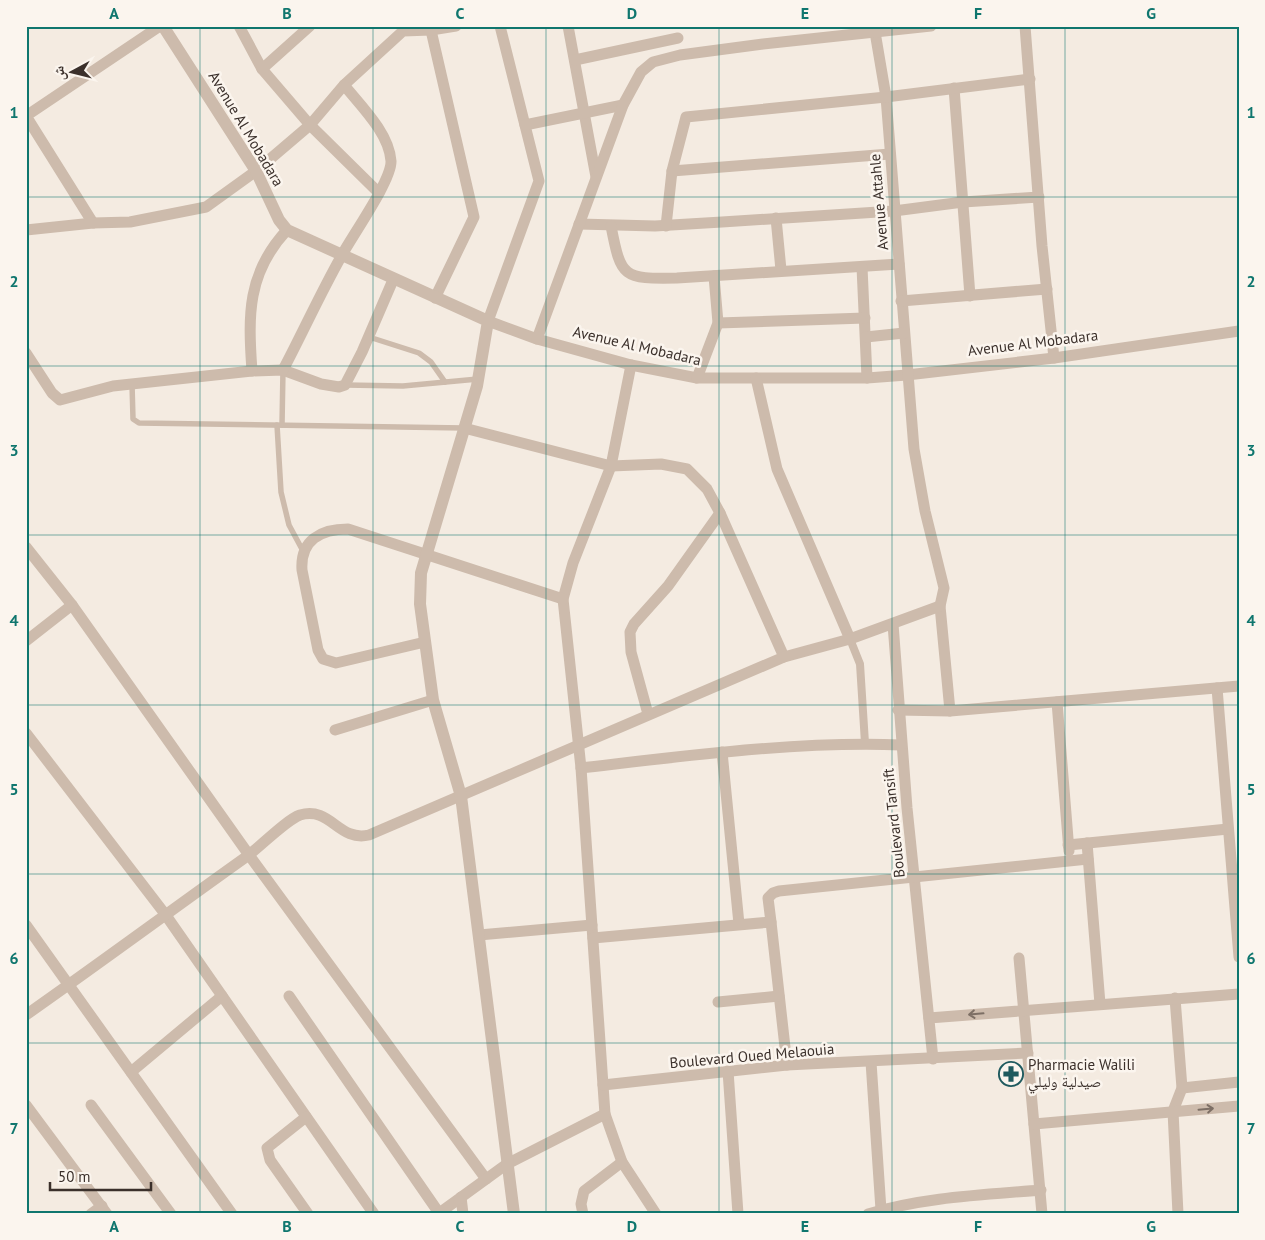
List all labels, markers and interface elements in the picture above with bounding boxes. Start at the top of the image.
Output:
text: A [109,3,119,23]
text: B [282,3,292,23]
text: C [456,3,465,23]
text: D [627,3,637,23]
text: E [801,3,809,23]
text: F [974,3,982,23]
text: G [1146,3,1156,23]
north arrow [48,48,98,98]
text: ش [49,65,69,82]
street label: Avenue Al Mobadara [205,68,288,190]
text: 1 [9,102,19,122]
text: 1 [1246,102,1256,122]
street label: Avenue Attahle [865,153,892,251]
text: 2 [9,271,19,291]
text: 2 [1246,271,1256,291]
street label: Avenue Al Mobadara [571,322,703,370]
street label: Avenue Al Mobadara [967,325,1099,360]
text: 3 [9,440,19,460]
text: 3 [1246,440,1256,460]
text: 4 [9,610,19,630]
text: 4 [1246,610,1256,630]
street label: Boulevard Tansift [878,767,909,879]
text: 5 [9,779,19,799]
text: 5 [1246,779,1256,799]
text: 6 [9,948,19,968]
text: 6 [1246,948,1256,968]
one-way arrow [969,1009,985,1019]
street label: Boulevard Oued Melaouia [669,1039,835,1072]
place label: Pharmacie Walili صيدلية وليلي [1028,1055,1135,1094]
pharmacy icon: Pharmacie Walili صيدلية وليلي [998,1061,1024,1087]
one-way arrow [1197,1104,1213,1113]
text: 7 [9,1118,19,1138]
text: 7 [1246,1118,1256,1138]
scale bar [50,1160,151,1192]
text: 50 m [58,1167,91,1186]
text: A [109,1216,119,1236]
text: B [282,1216,292,1236]
text: C [456,1216,465,1236]
text: D [627,1216,637,1236]
text: E [801,1216,809,1236]
text: F [974,1216,982,1236]
text: G [1146,1216,1156,1236]

